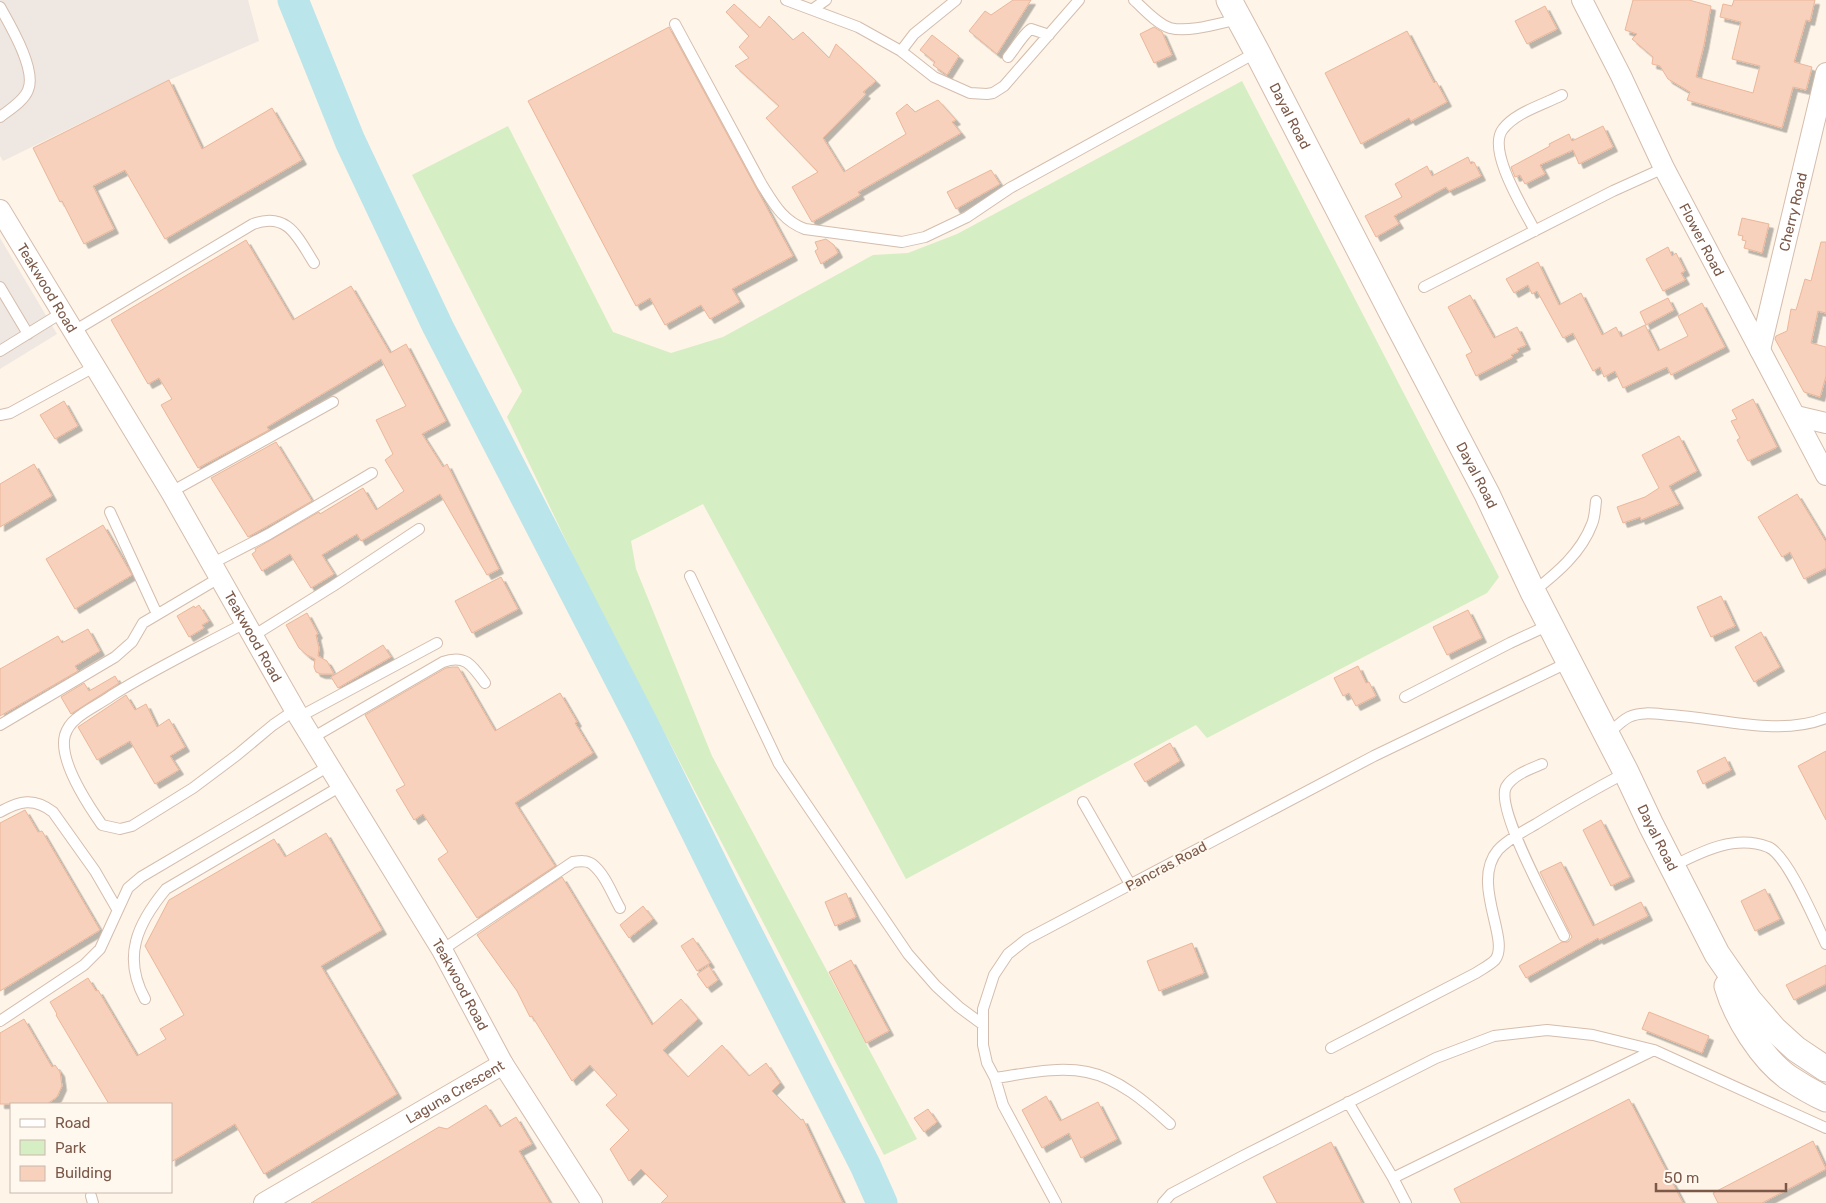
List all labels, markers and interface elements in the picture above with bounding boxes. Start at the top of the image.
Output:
street label: Dayal Road [1265,80,1314,152]
street label: Cherry Road [1776,171,1811,253]
street label: Flower Road [1675,201,1728,279]
street label: Teakwood Road [13,240,80,336]
street label: Dayal Road [1452,439,1501,511]
street label: Teakwood Road [220,588,285,685]
street label: Dayal Road [1633,802,1681,874]
street label: Pancras Road [1123,838,1210,895]
street label: Teakwood Road [428,936,491,1033]
street label: Laguna Crescent [403,1057,508,1128]
legend [10,1103,172,1193]
text: Road [55,1114,91,1132]
text: Park [55,1139,86,1157]
scale bar [1656,1160,1786,1192]
text: Building [55,1164,112,1182]
text: 50 m [1664,1169,1699,1187]

